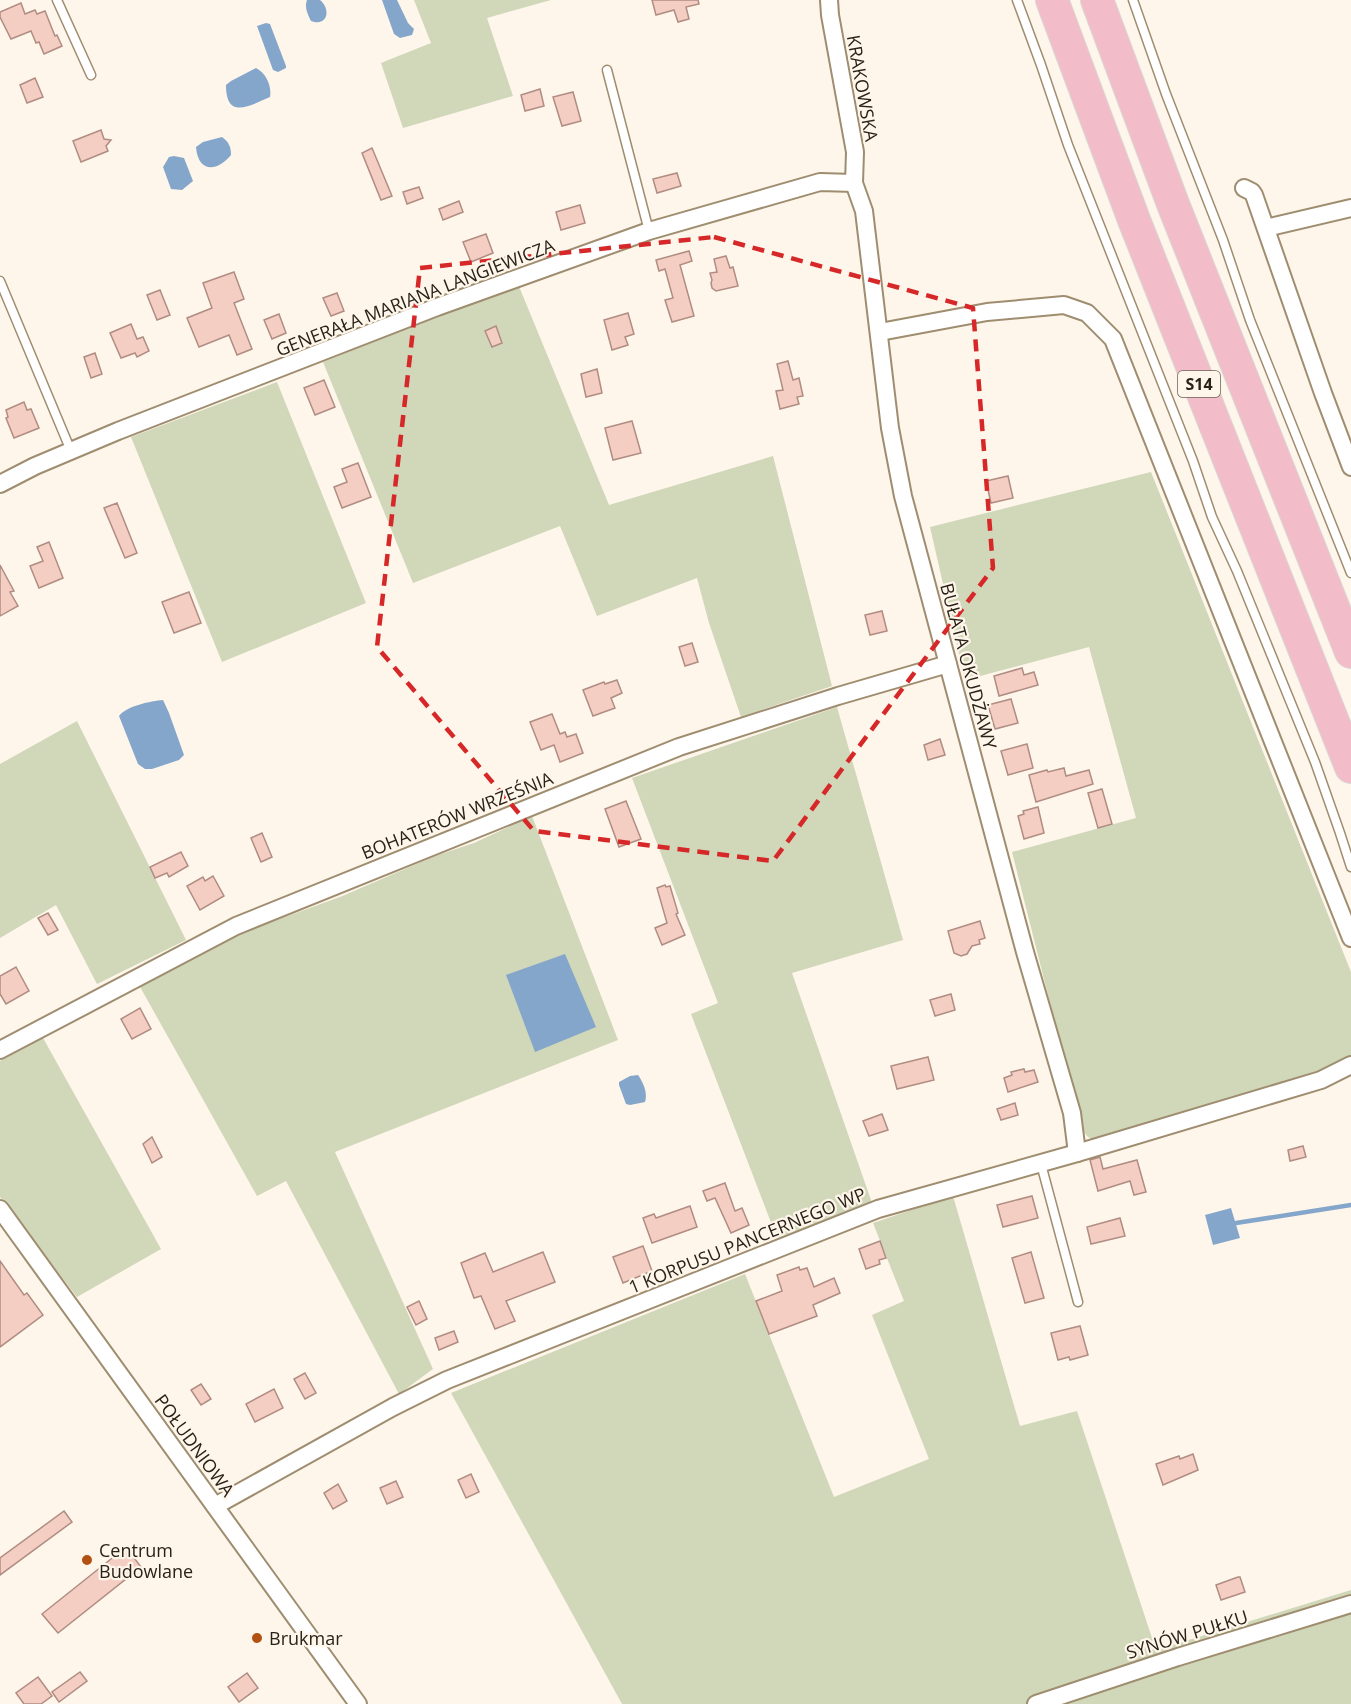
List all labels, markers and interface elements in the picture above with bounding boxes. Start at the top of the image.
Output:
street label: KRAKOWSKA [842,33,884,144]
street label: GENERAŁA MARIANA LANGIEWICZA [272,232,558,361]
road number: S14 [1178,371,1220,397]
street label: BUŁATA OKUDŻAWY [935,580,1003,753]
street label: BOHATERÓW WRZEŚNIA [358,765,557,864]
street label: 1 KORPUSU PANCERNEGO WP [625,1181,869,1299]
street label: POŁUDNIOWA [150,1389,241,1501]
place label: Centrum Budowlane [99,1538,193,1583]
marker: Centrum Budowlane [80,1553,94,1567]
street label: SYNÓW PUŁKU [1123,1604,1251,1664]
place label: Brukmar [269,1626,343,1650]
marker: Brukmar [250,1631,264,1645]

